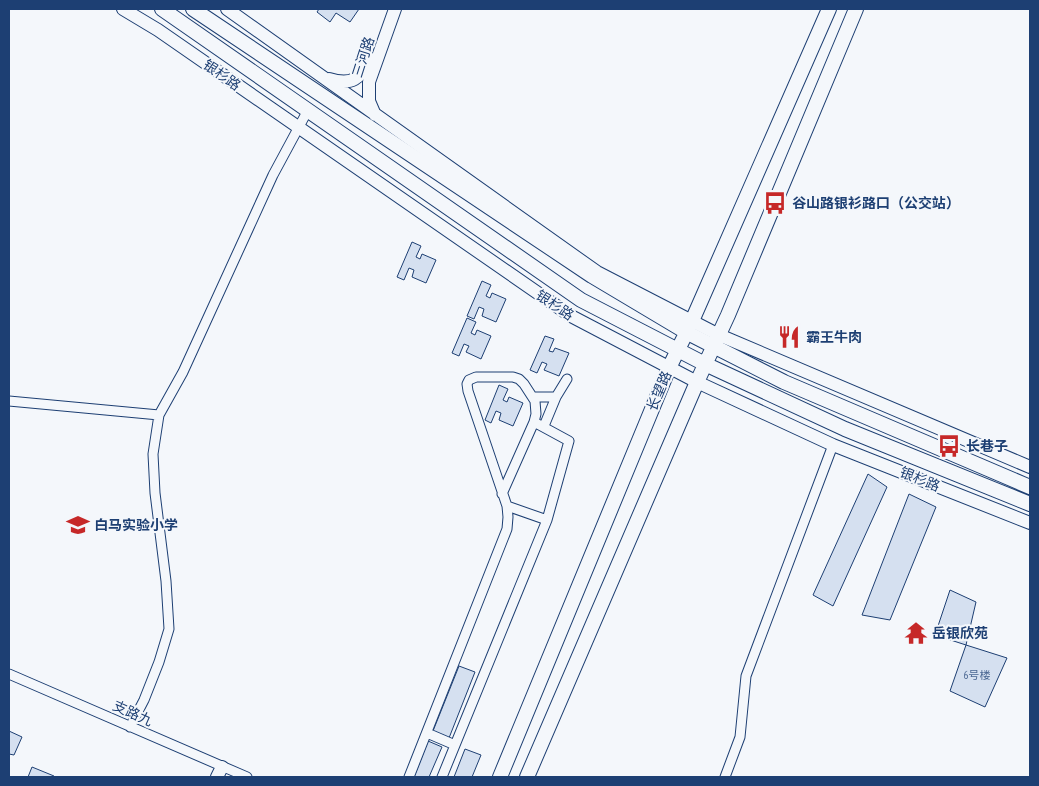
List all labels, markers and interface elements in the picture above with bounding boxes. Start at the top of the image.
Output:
street label: 三河路 [348,34,378,80]
street label: 银杉路 [200,56,244,94]
bus stop icon: 谷山路银衫路口（公交站） [762,190,788,216]
place label: 谷山路银衫路口（公交站） [792,194,960,212]
street label: 银杉路 [533,286,577,324]
restaurant icon: 霸王牛肉 [776,324,802,350]
place label: 霸王牛肉 [806,328,862,346]
street label: 长望路 [643,368,675,414]
bus stop icon: 长巷子 [936,433,962,459]
place label: 长巷子 [966,437,1008,455]
street label: 银杉路 [897,463,943,495]
school or university icon: 白马实验小学 [65,512,91,538]
place label: 白马实验小学 [94,516,178,534]
temple icon: 岳银欣苑 [903,620,929,646]
place label: 岳银欣苑 [932,624,988,642]
house number: 6号楼 [964,668,990,682]
street label: 支路九 [110,696,156,730]

